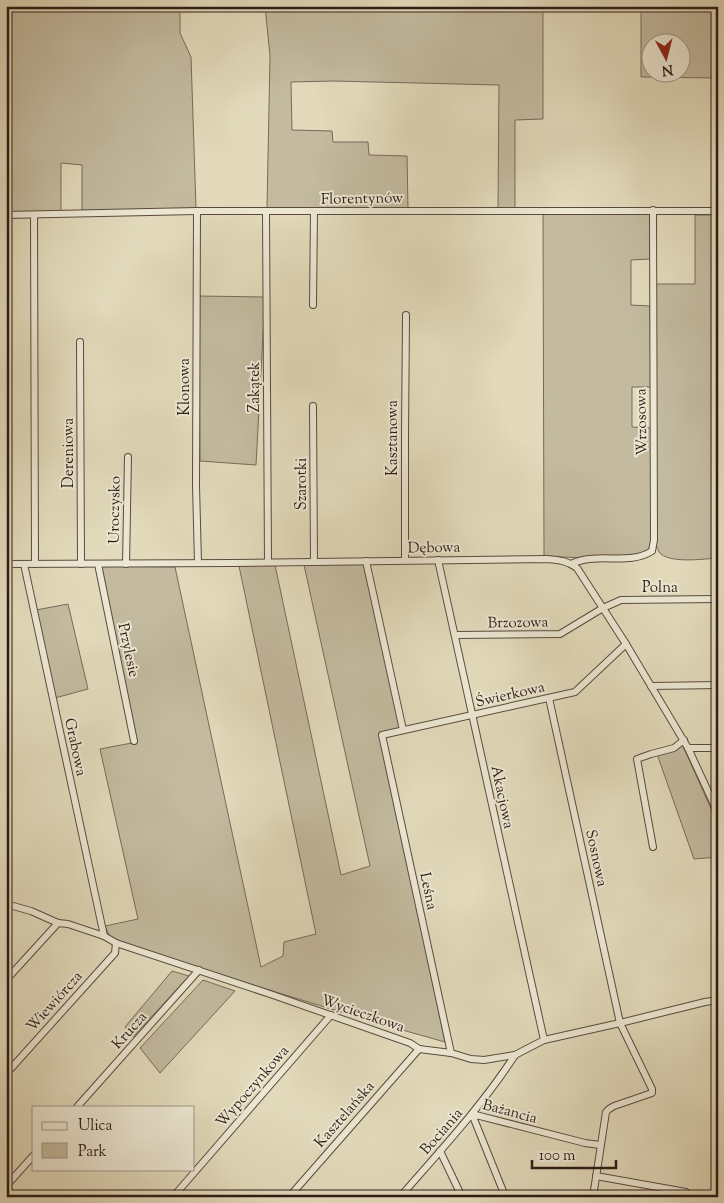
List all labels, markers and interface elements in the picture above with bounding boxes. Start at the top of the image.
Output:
north arrow [642,32,692,82]
text: N [661,58,674,80]
street label: Florentynów [321,188,403,211]
street label: Klonowa [175,358,196,416]
street label: Zakątek [245,362,266,412]
street label: Wrzosowa [631,388,654,456]
street label: Kasztanowa [383,400,404,476]
street label: Dereniowa [59,418,80,488]
street label: Szarotki [292,458,313,510]
street label: Uroczysko [104,476,127,544]
street label: Dębowa [407,538,461,559]
street label: Polna [642,578,678,599]
street label: Brzozowa [488,612,549,635]
street label: Przylesie [112,621,144,679]
street label: Świerkowa [473,675,547,714]
street label: Grabowa [58,716,91,778]
street label: Akacjowa [485,764,518,831]
street label: Sosnowa [579,828,612,889]
street label: Leśna [413,871,442,912]
street label: Wiewiórcza [22,967,88,1037]
street label: Wycieczkowa [318,990,407,1039]
street label: Krucza [108,1007,153,1054]
street label: Wypoczynkowa [212,1041,295,1133]
street label: Kasztelańska [310,1077,380,1153]
street label: Bażancia [480,1095,539,1130]
street label: Bociania [416,1104,468,1160]
legend [32,1106,195,1170]
text: Ulica [78,1116,112,1137]
scale bar [532,1138,615,1170]
text: Park [78,1142,107,1163]
text: 100 m [539,1146,576,1167]

